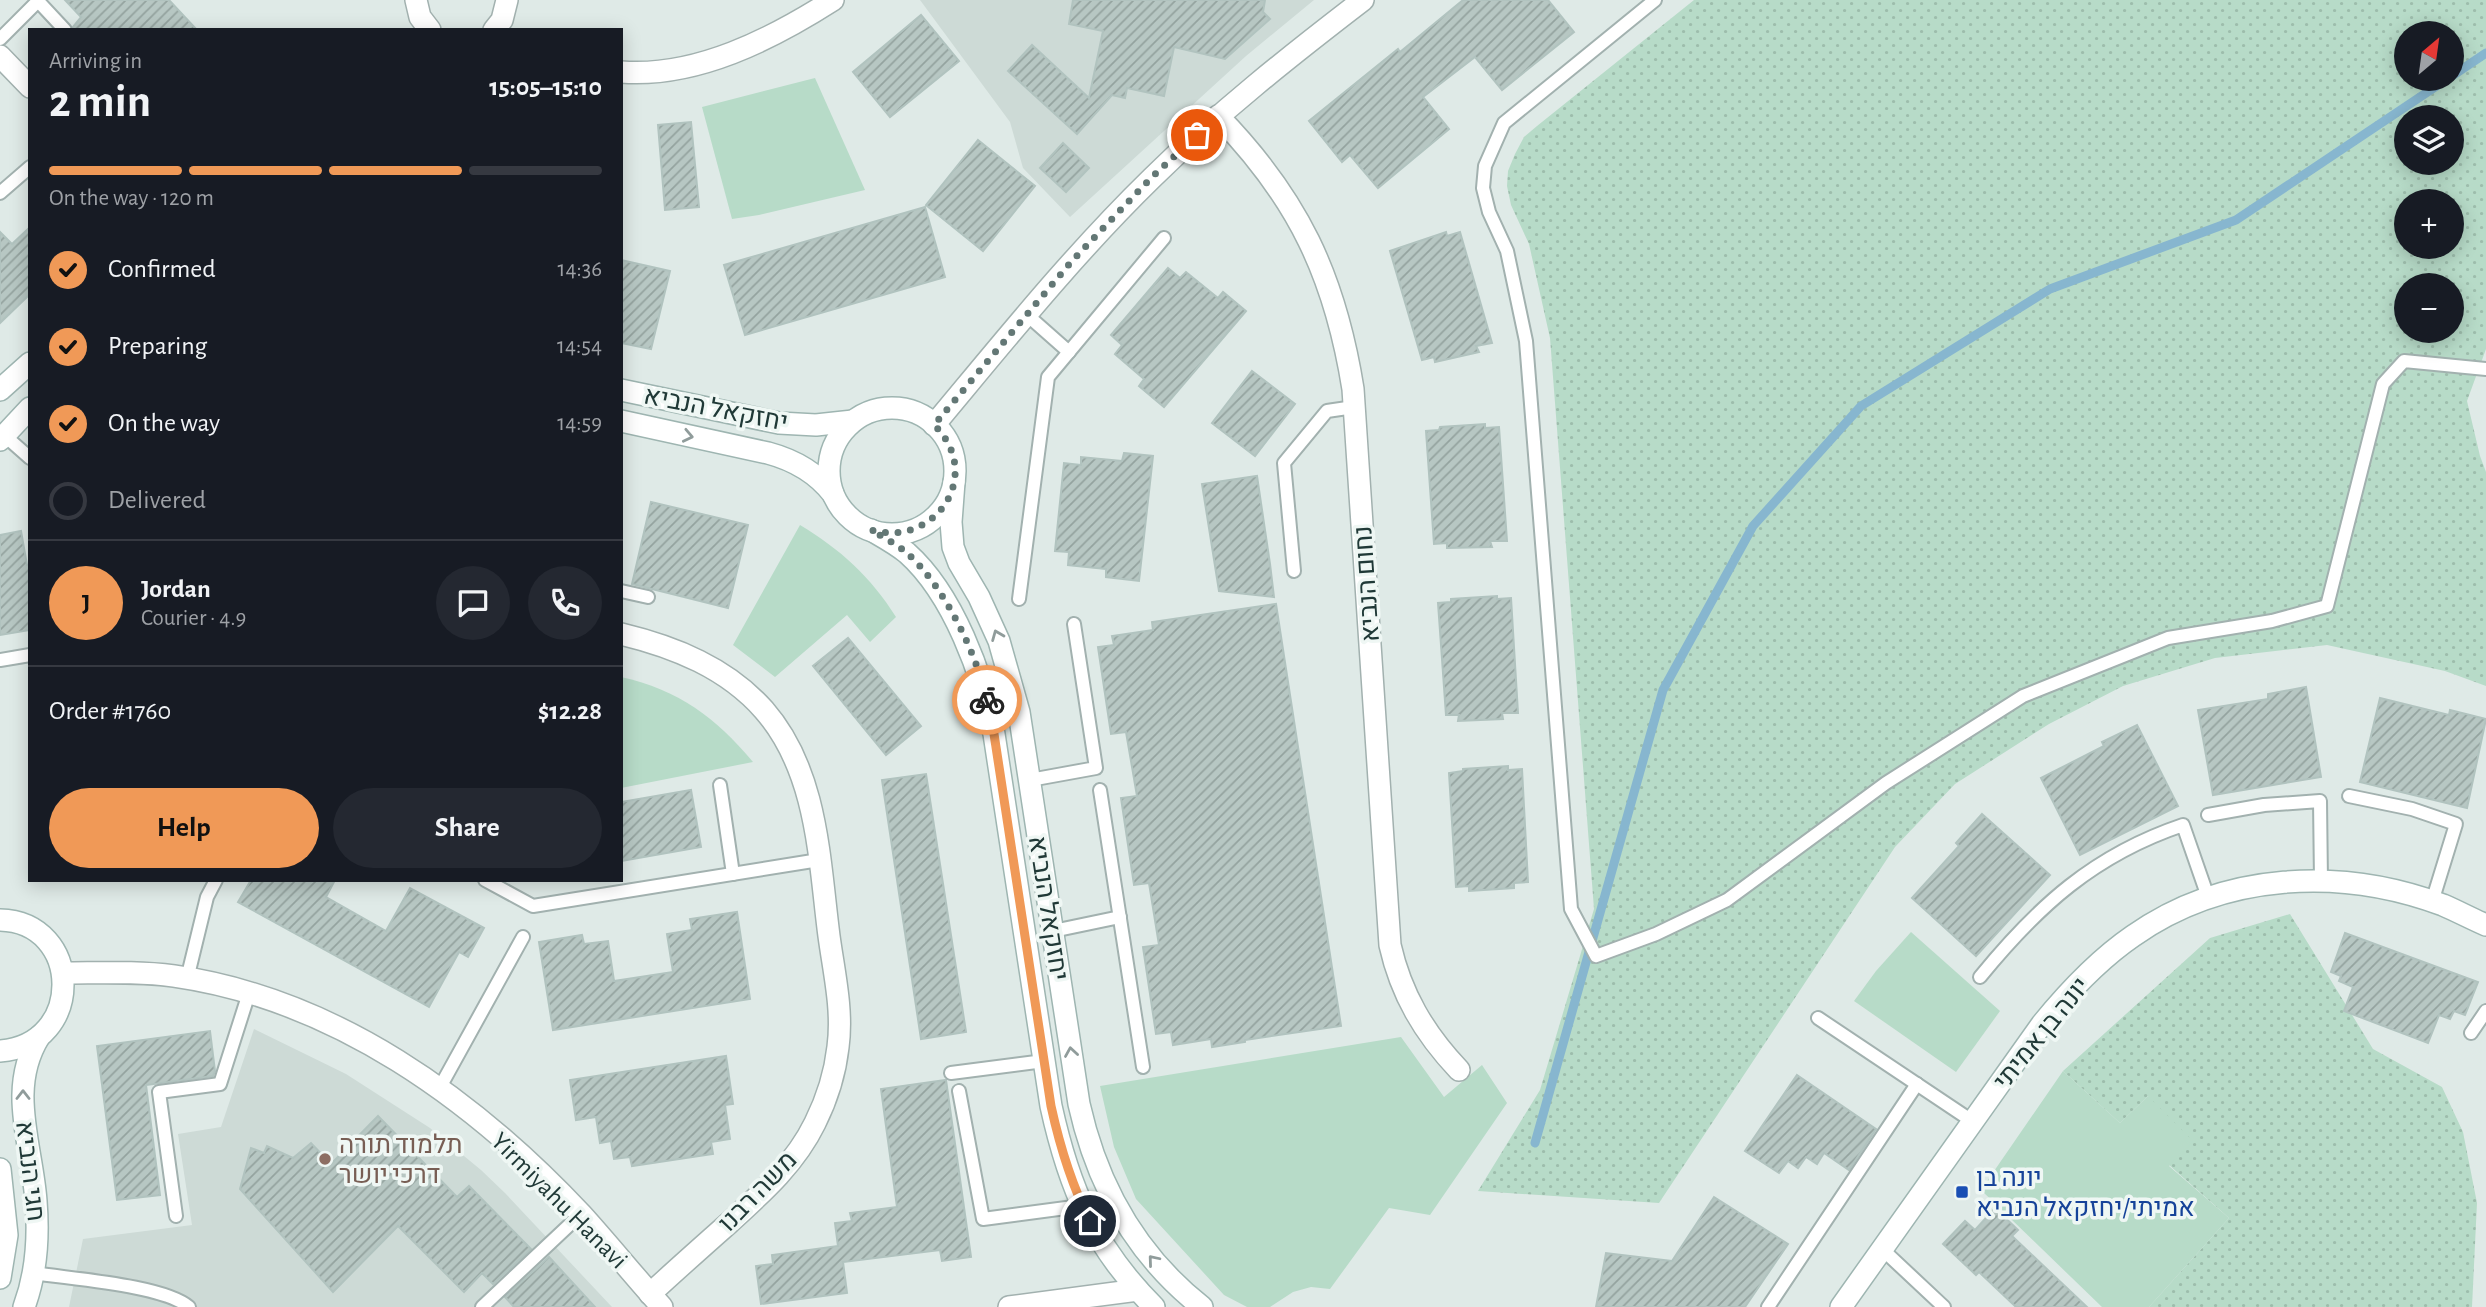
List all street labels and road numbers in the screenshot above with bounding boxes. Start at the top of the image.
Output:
street label: יחזקאל הנביא [642,382,790,436]
street label: נחום הנביא [1350,525,1384,643]
street label: יחזקאל הנביא [1024,834,1072,982]
street label: יונה בן אמיתי [1989,973,2094,1094]
street label: חגי הנביא [11,1119,49,1223]
street label: Yirmiyahu Hanavi [486,1128,632,1274]
street label: משה רבנו [714,1147,802,1237]

